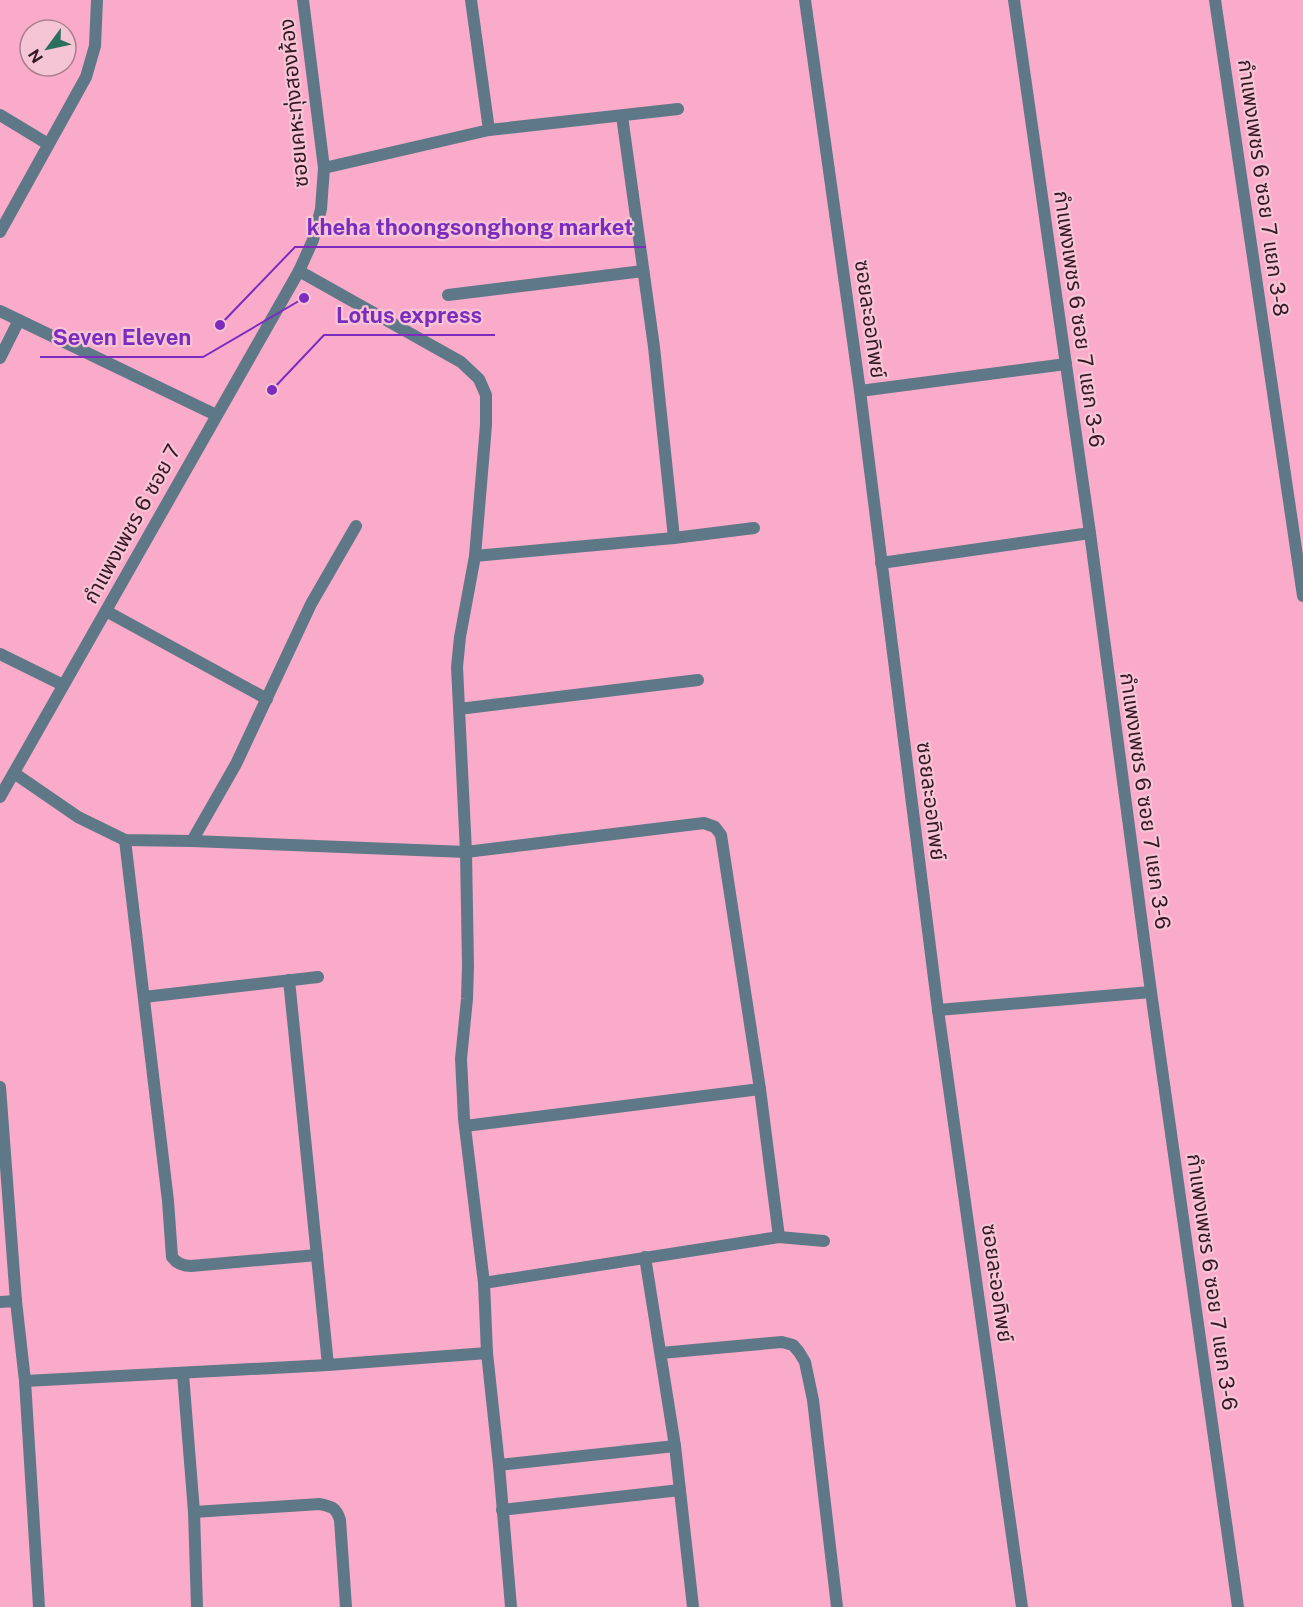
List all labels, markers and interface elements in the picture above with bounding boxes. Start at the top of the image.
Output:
street label: ซอยเคหะทุ่งสองห้อง [274,17,314,189]
north arrow [18,18,78,78]
text: N [24,45,47,66]
street label: กำแพงเพชร 6 ซอย 7 แยก 3-8 [1233,58,1294,318]
street label: กำแพงเพชร 6 ซอย 7 แยก 3-6 [1049,189,1110,449]
callout: kheha thoongsonghong market [295,207,646,247]
text: kheha thoongsonghong market [307,214,633,240]
street label: ซอยละออทิพย์ [850,258,891,380]
callout: Lotus express [324,295,495,335]
text: Lotus express [336,302,482,328]
callout: Seven Eleven [40,317,203,357]
text: Seven Eleven [53,324,191,350]
street label: กำแพงเพชร 6 ซอย 7 [78,440,186,608]
street label: กำแพงเพชร 6 ซอย 7 แยก 3-6 [1115,671,1176,931]
street label: ซอยละออทิพย์ [912,740,951,862]
street label: กำแพงเพชร 6 ซอย 7 แยก 3-6 [1182,1152,1243,1412]
street label: ซอยละออทิพย์ [977,1222,1018,1344]

